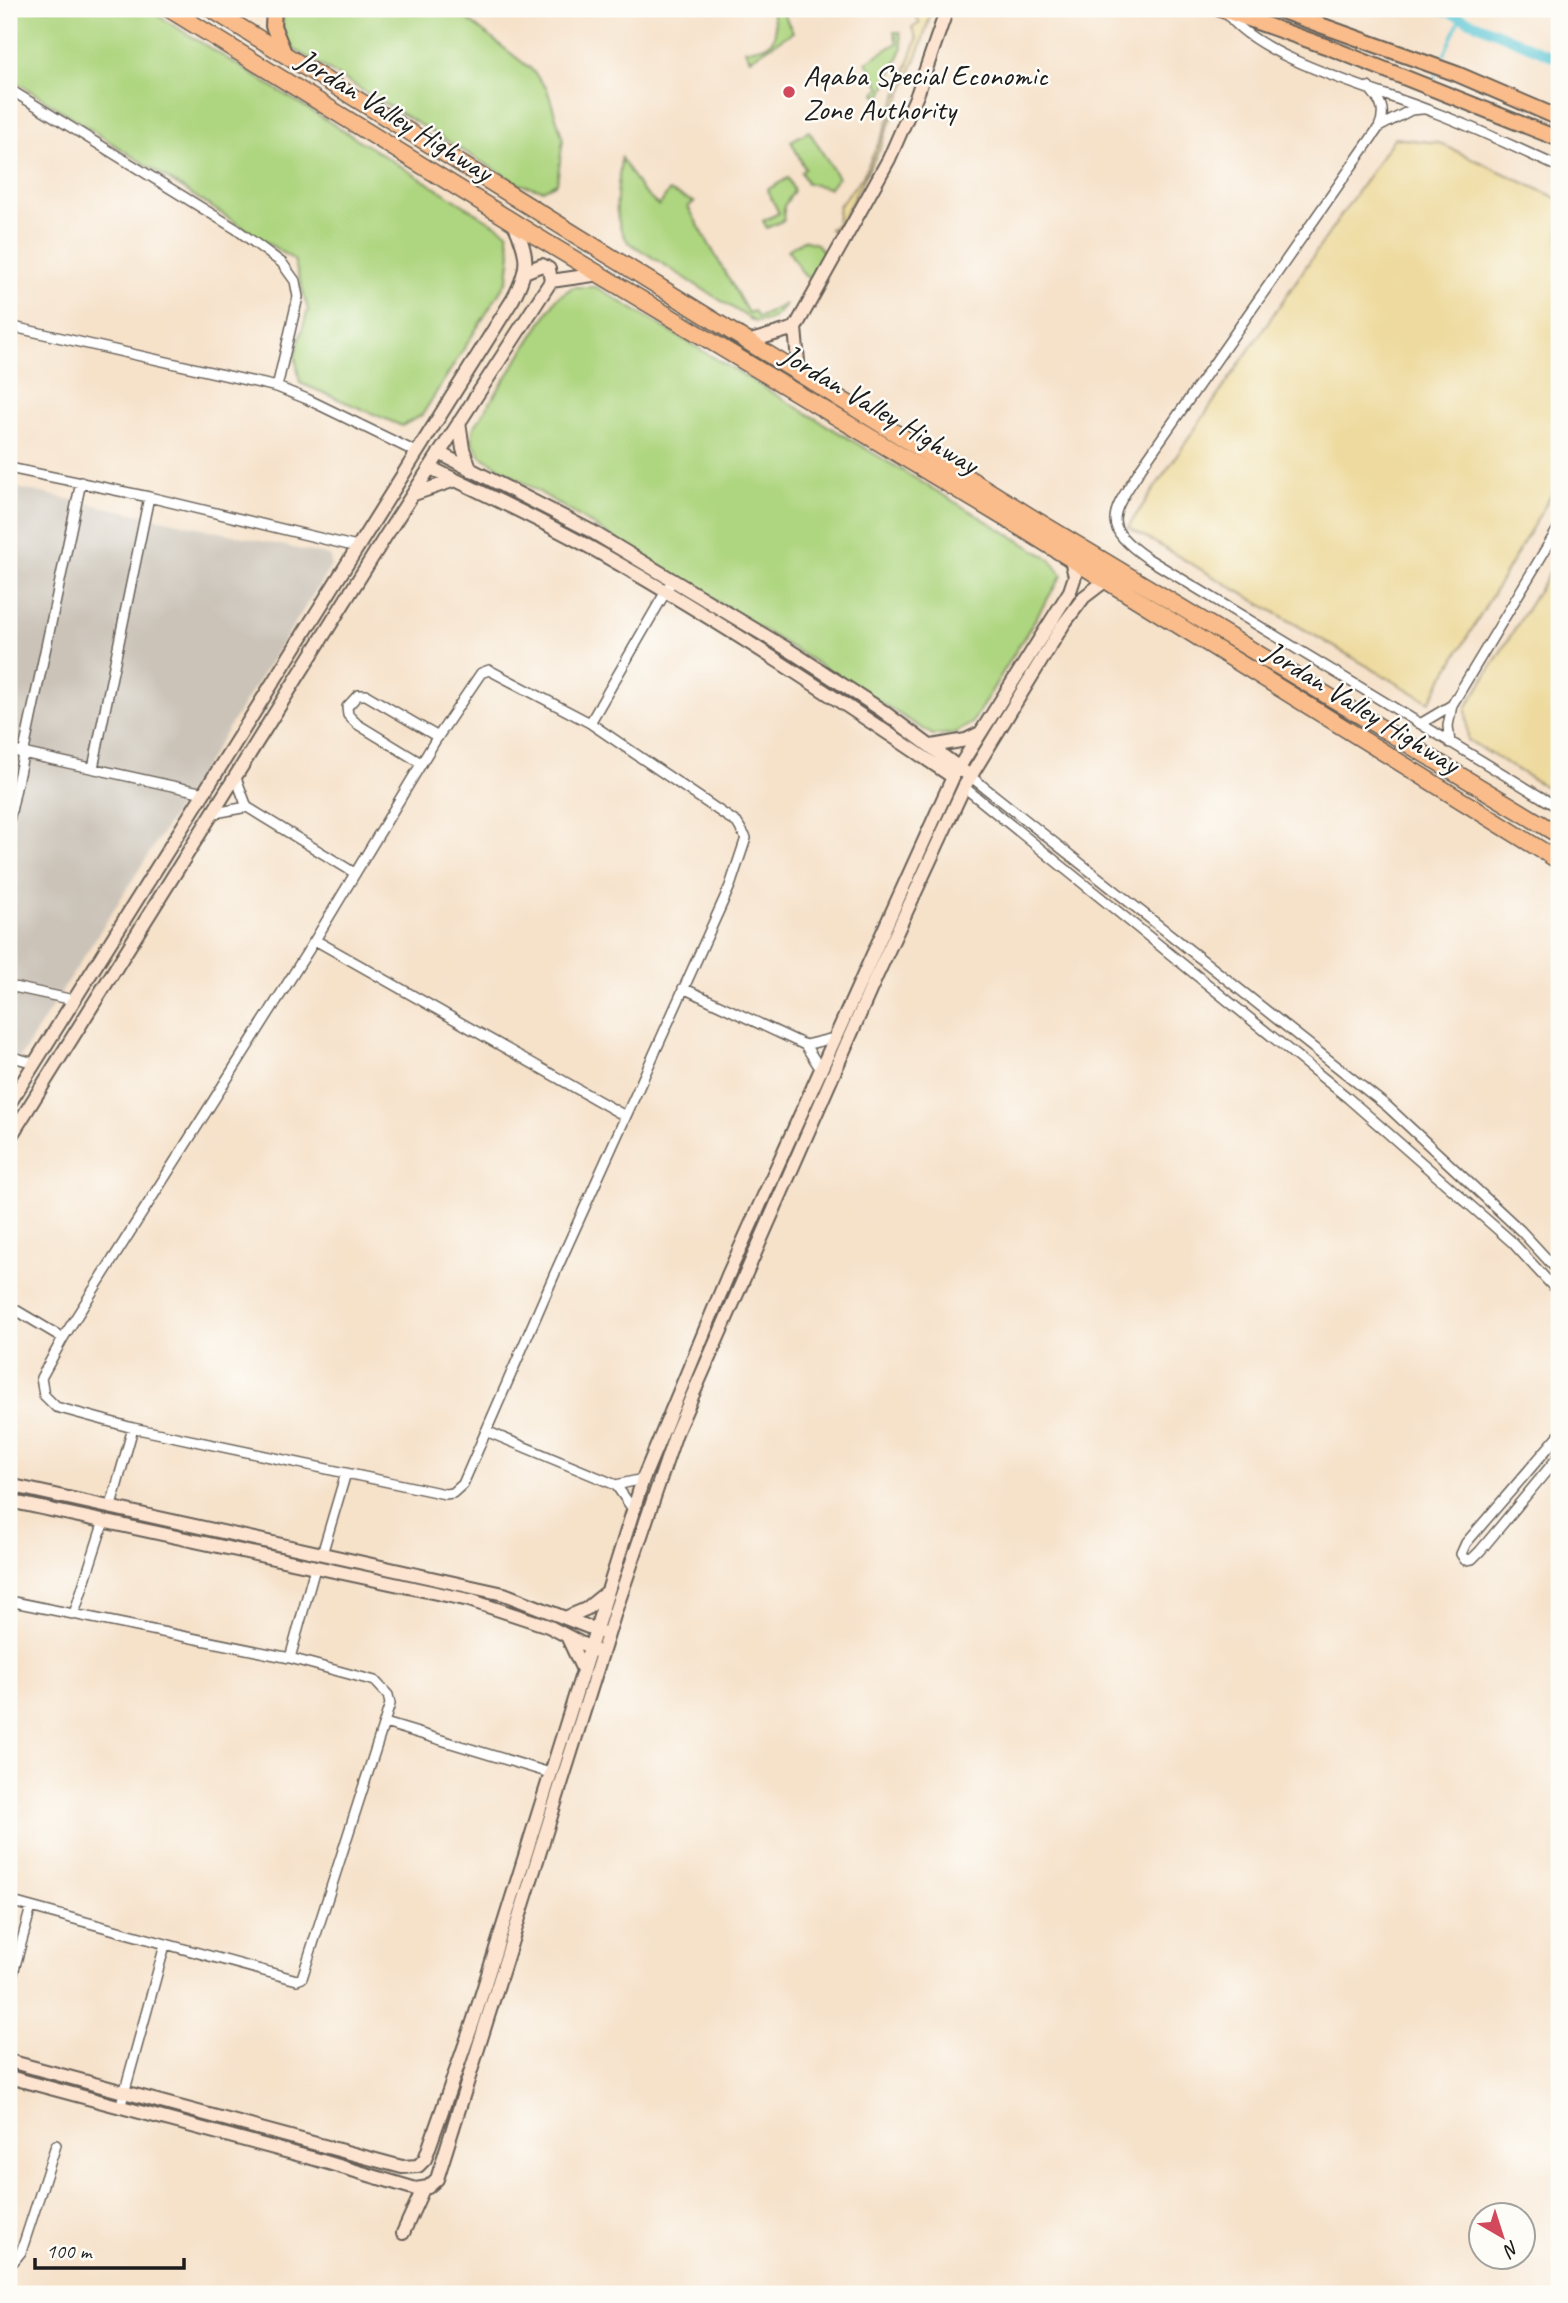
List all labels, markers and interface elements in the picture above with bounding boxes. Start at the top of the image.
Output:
street label: Jordan Valley Highway [289,39,502,192]
place label: Aqaba Special Economic Zone Authority [803,56,1049,128]
marker: Aqaba Special Economic Zone Authority [781,84,797,100]
street label: Jordan Valley Highway [773,334,988,484]
street label: Jordan Valley Highway [1256,631,1469,784]
north arrow [1466,2202,1536,2272]
scale bar [35,2226,184,2270]
text: N [1497,2235,1524,2263]
text: 100 m [46,2238,93,2264]

